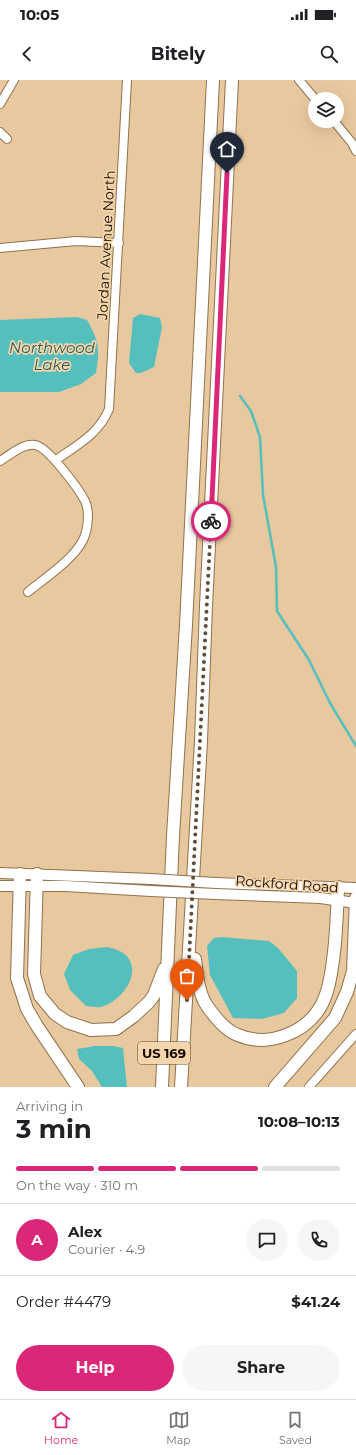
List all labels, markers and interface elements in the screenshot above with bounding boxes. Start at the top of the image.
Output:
text: 10:05 [20,5,59,24]
icon: back [16,43,38,65]
text: Bitely [151,43,205,65]
icon: search [318,43,340,65]
map controls [308,92,344,128]
button: layers [308,92,344,128]
pin [210,132,244,173]
icon: home [216,138,238,160]
street label: Jordan Avenue North [93,170,119,321]
water label: Northwood Lake [9,338,96,374]
courier [191,501,231,541]
icon: bike [200,510,222,532]
street label: Rockford Road [235,871,339,897]
pin [170,959,204,1000]
icon: bag [176,965,198,987]
road number: US 169 [138,1042,190,1064]
text: Arriving in [16,1098,83,1114]
text: 10:08–10:13 [258,1112,340,1131]
text: 3 min [16,1113,92,1145]
text: On the way · 310 m [16,1177,138,1193]
button: chat [246,1219,288,1261]
button: phone [298,1219,340,1261]
text: Alex [68,1222,102,1241]
text: A [31,1230,43,1249]
text: Courier · 4.9 [68,1241,145,1257]
text: Order #4479 [16,1292,111,1311]
text: $41.24 [291,1292,340,1311]
button: Help [16,1345,174,1391]
button: Share [182,1345,340,1391]
tab: Home [44,1409,78,1447]
tab: Map [166,1409,191,1447]
tab: Saved [279,1409,312,1447]

